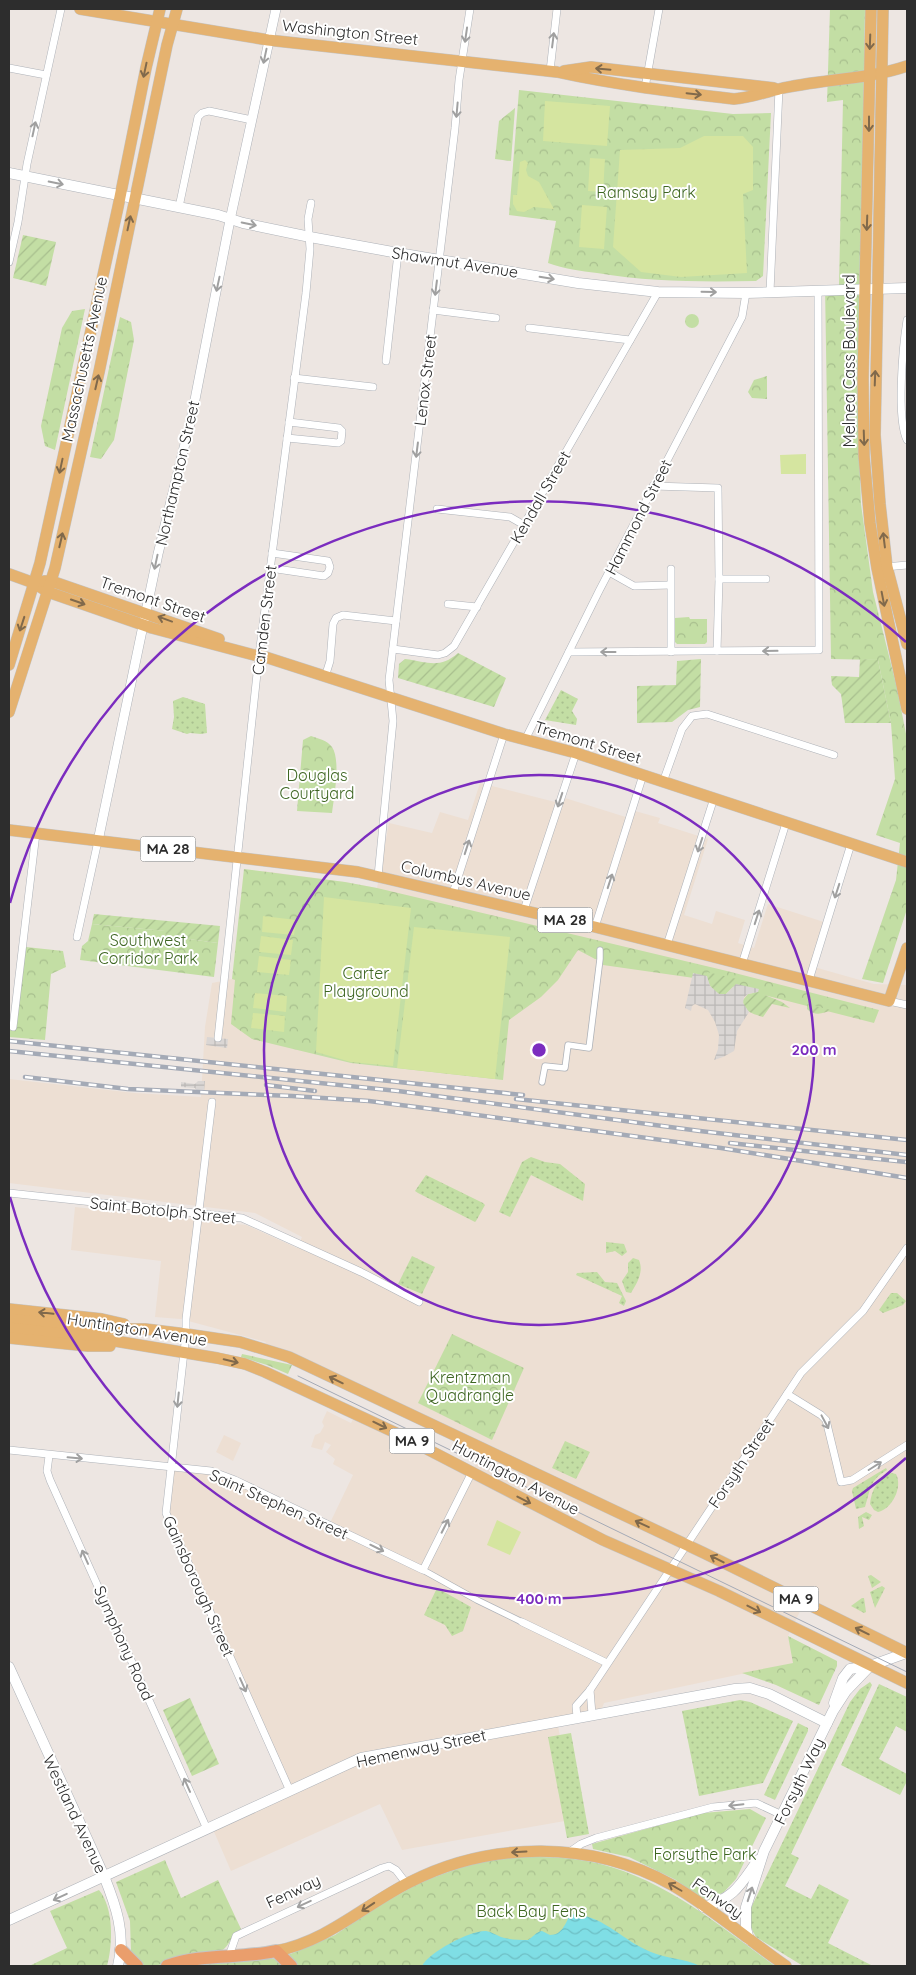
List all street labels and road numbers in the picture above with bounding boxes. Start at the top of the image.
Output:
street label: Washington Street [281,15,419,49]
street label: Shawmut Avenue [390,242,520,282]
street label: Massachusetts Avenue [57,274,111,444]
street label: Melnea Cass Boulevard [839,274,859,448]
street label: Lenox Street [409,333,441,427]
street label: Northampton Street [151,398,203,548]
street label: Kendall Street [505,447,575,547]
street label: Hammond Street [600,456,676,578]
street label: Camden Street [247,564,281,676]
street label: Tremont Street [97,572,209,626]
street label: Tremont Street [532,716,644,768]
road number: MA 28 [140,836,196,862]
street label: Columbus Avenue [399,855,533,905]
road number: MA 28 [538,908,592,932]
street label: Saint Botolph Street [89,1192,237,1228]
street label: Huntington Avenue [66,1308,208,1350]
street label: Forsyth Street [704,1414,778,1512]
road number: MA 9 [390,1428,434,1454]
street label: Huntington Avenue [449,1435,583,1519]
street label: Saint Stephen Street [207,1464,351,1544]
street label: Gainsborough Street [159,1512,239,1660]
street label: Symphony Road [90,1583,158,1703]
road number: MA 9 [774,1586,818,1612]
street label: Hemenway Street [354,1724,488,1772]
street label: Forsyth Way [769,1734,829,1828]
street label: Westland Avenue [39,1752,111,1876]
street label: Fenway [262,1870,324,1912]
street label: Fenway [689,1873,747,1923]

